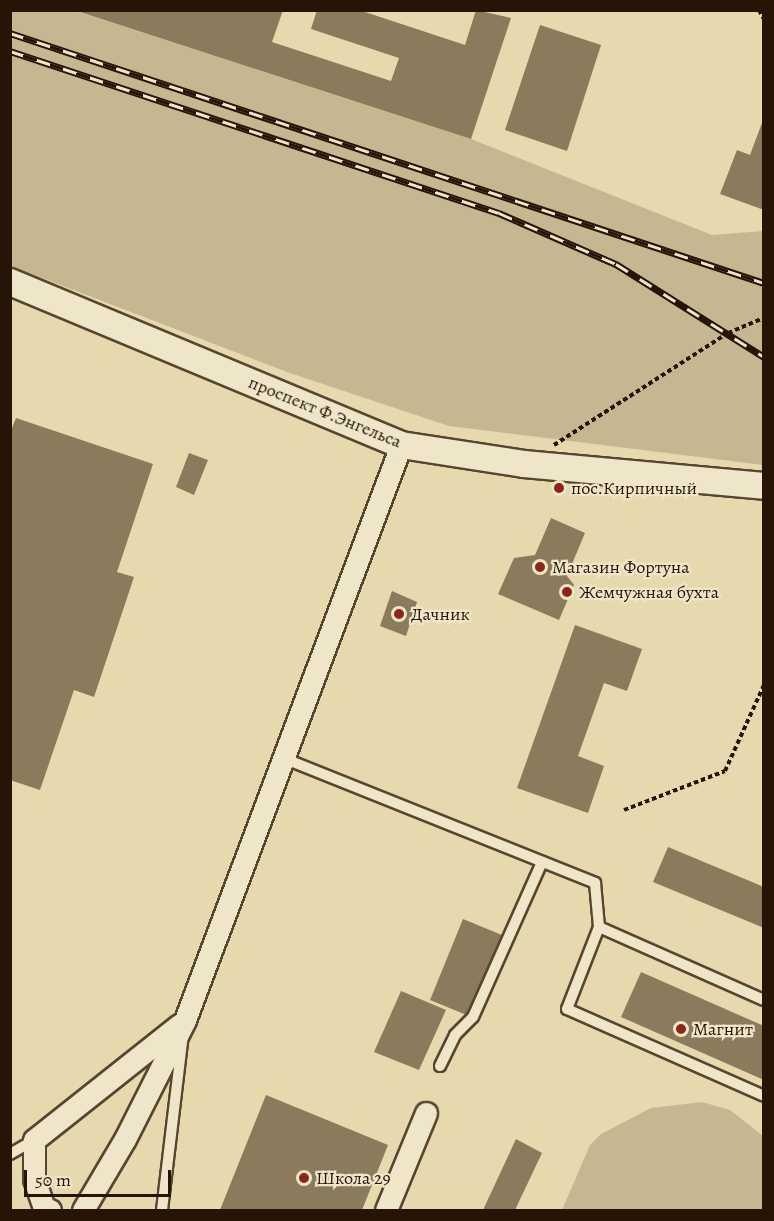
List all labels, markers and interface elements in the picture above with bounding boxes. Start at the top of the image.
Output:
street label: проспект Ф.Энгельса [245,371,405,453]
place label: пос.Кирпичный [571,477,697,499]
marker: пос.Кирпичный [552,481,566,495]
place label: Магазин Фортуна [552,556,690,578]
marker: Магазин Фортуна [533,560,547,574]
place label: Жемчужная бухта [579,581,719,603]
marker: Жемчужная бухта [560,585,574,599]
place label: Дачник [411,603,470,625]
marker: Дачник [392,607,406,621]
place label: Магнит [693,1018,753,1040]
marker: Магнит [674,1022,688,1036]
scale bar [27,1158,174,1196]
place label: Школа 29 [316,1167,391,1189]
text: 50 m [35,1168,71,1192]
marker: Школа 29 [297,1171,311,1185]

